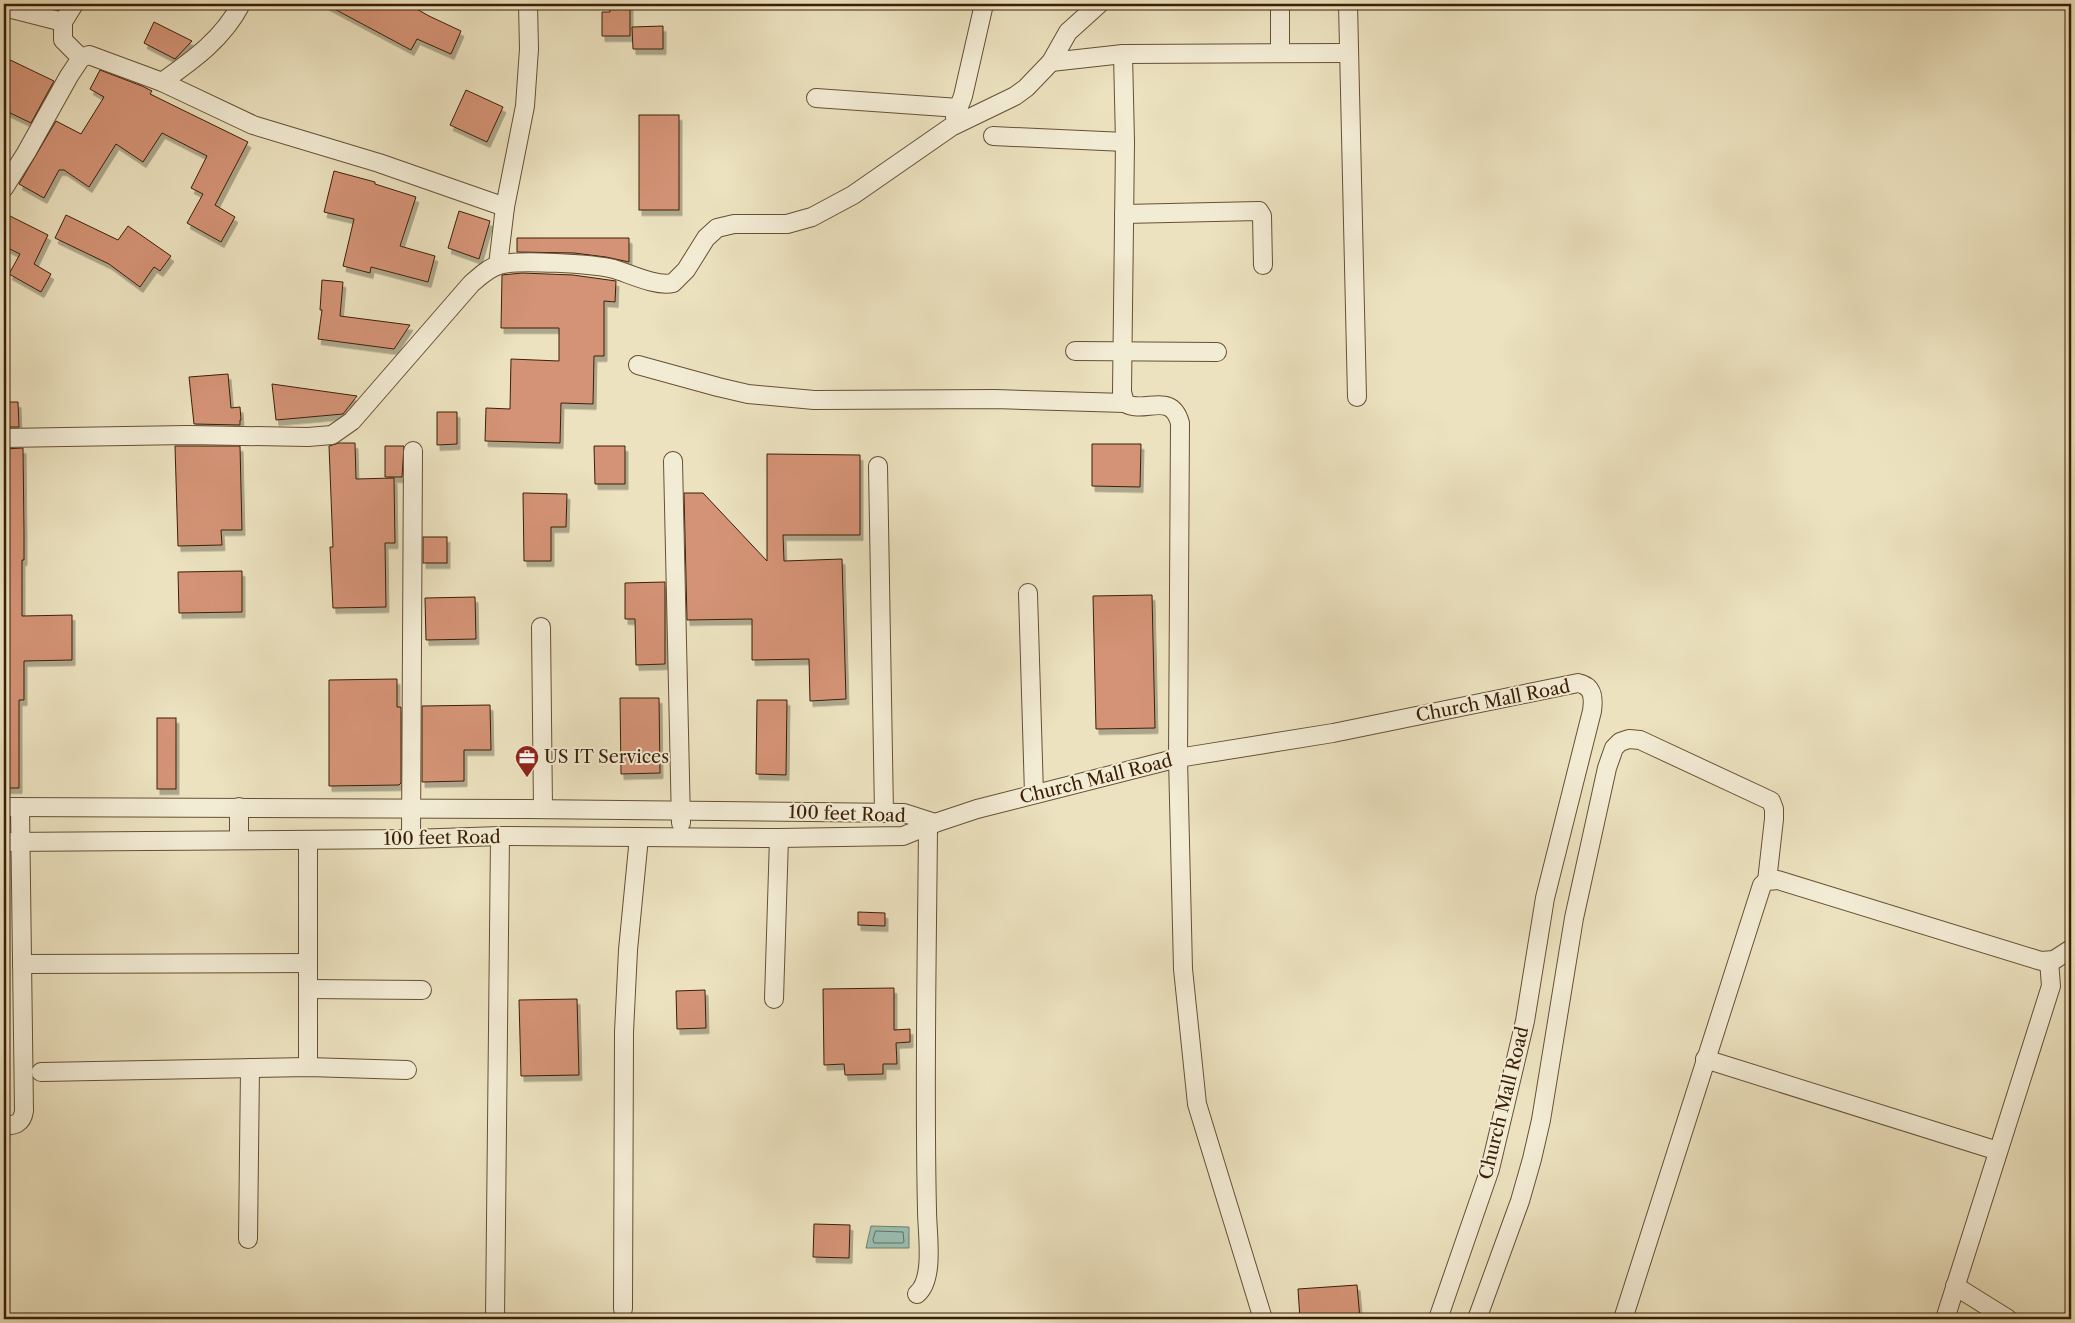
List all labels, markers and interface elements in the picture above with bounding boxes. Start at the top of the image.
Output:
street label: Church Mall Road [1414,675,1572,727]
office icon: US IT Services [514,744,540,778]
place label: US IT Services [544,746,669,768]
street label: Church Mall Road [1017,749,1175,809]
street label: 100 feet Road [788,801,906,827]
street label: 100 feet Road [383,826,501,850]
street label: Church Mall Road [1474,1024,1534,1182]

